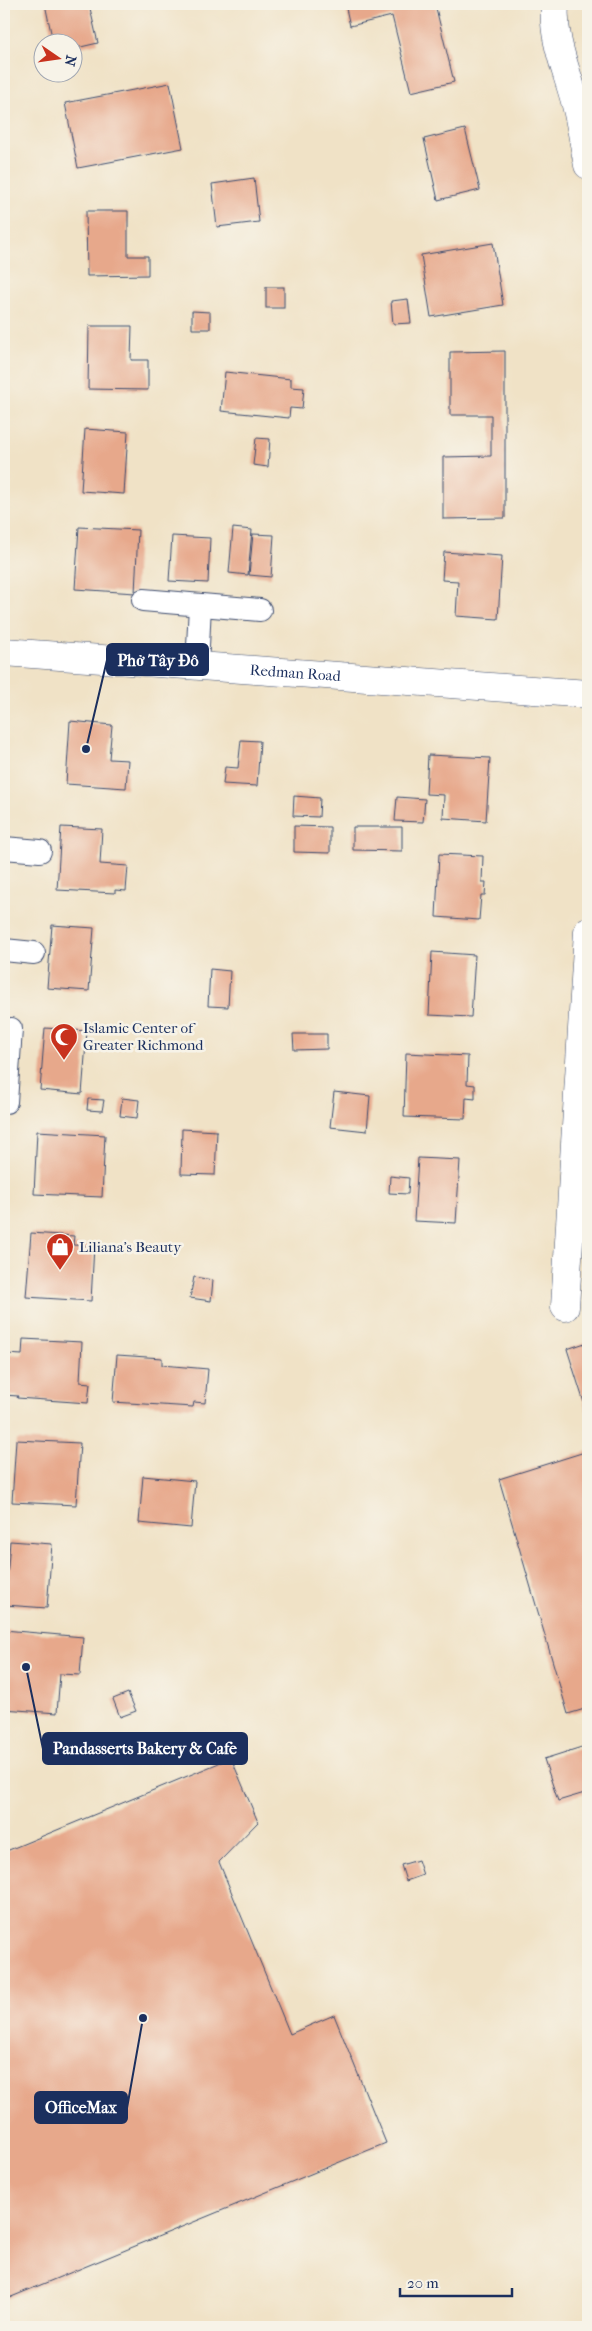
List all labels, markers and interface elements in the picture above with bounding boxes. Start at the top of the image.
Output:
north arrow [32,32,82,82]
text: N [61,54,80,68]
callout: Phở Tây Đô [107,644,208,675]
text: Phở Tây Đô [117,651,199,671]
street label: Redman Road [249,661,342,685]
place label: Islamic Center of Greater Richmond [83,1019,204,1054]
mosque icon: Islamic Center of Greater Richmond [49,1022,79,1061]
shop icon: Liliana's Beauty [45,1232,75,1271]
place label: Liliana's Beauty [79,1238,182,1256]
callout: Pandasserts Bakery & Cafe [43,1733,247,1764]
text: Pandasserts Bakery & Cafe [53,1739,237,1759]
callout: OfficeMax [35,2092,127,2123]
text: OfficeMax [45,2098,118,2117]
scale bar [400,2266,512,2298]
text: 20 m [407,2274,439,2292]

